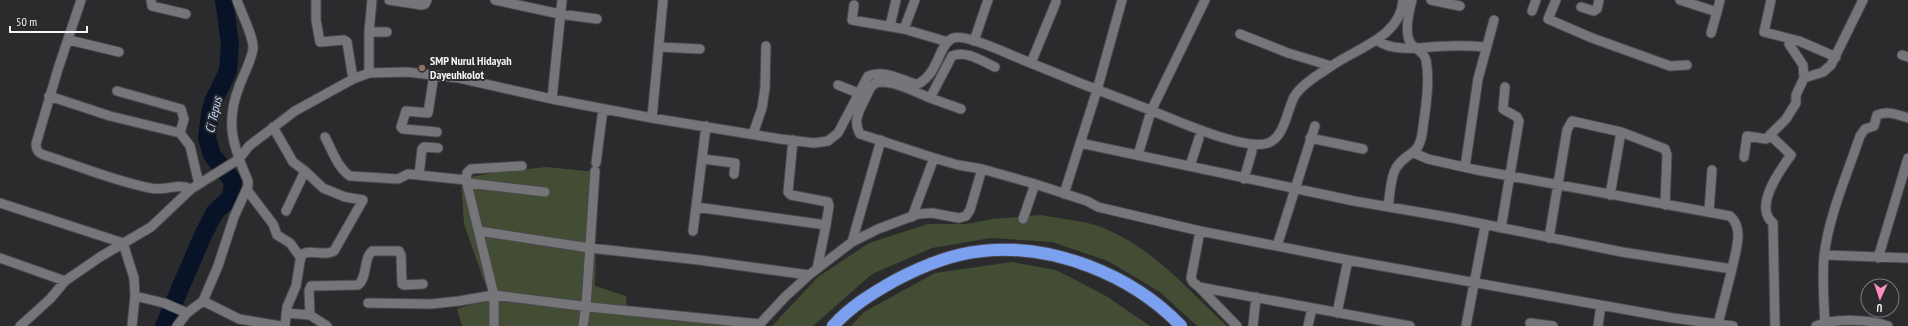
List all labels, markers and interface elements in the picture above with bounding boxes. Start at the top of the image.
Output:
scale bar [10,8,87,34]
text: 50 m [16,14,37,29]
place label: SMP Nurul Hidayah Dayeuhkolot [430,53,512,82]
marker: SMP Nurul Hidayah Dayeuhkolot [417,63,427,73]
water label: Ci Tepus [201,94,226,135]
north arrow [1860,278,1900,318]
text: U [1876,301,1883,315]

